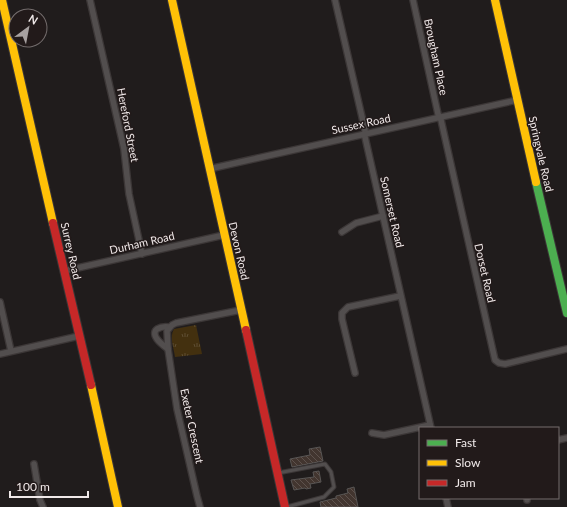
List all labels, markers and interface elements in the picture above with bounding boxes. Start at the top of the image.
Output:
north arrow [8,8,48,48]
text: N [27,11,41,27]
street label: Brougham Place [422,17,451,97]
street label: Hereford Street [115,87,142,163]
street label: Sussex Road [330,111,392,136]
street label: Springvale Road [526,115,556,193]
street label: Somerset Road [378,175,407,249]
street label: Surrey Road [59,221,84,281]
street label: Devon Road [227,221,252,281]
street label: Durham Road [108,229,176,256]
street label: Dorset Road [472,242,499,304]
street label: Exeter Crescent [178,387,207,465]
legend [419,427,559,499]
text: Fast [455,435,477,450]
text: Slow [455,455,481,470]
scale bar [10,473,88,499]
text: Jam [455,475,476,490]
text: 100 m [16,479,50,494]

